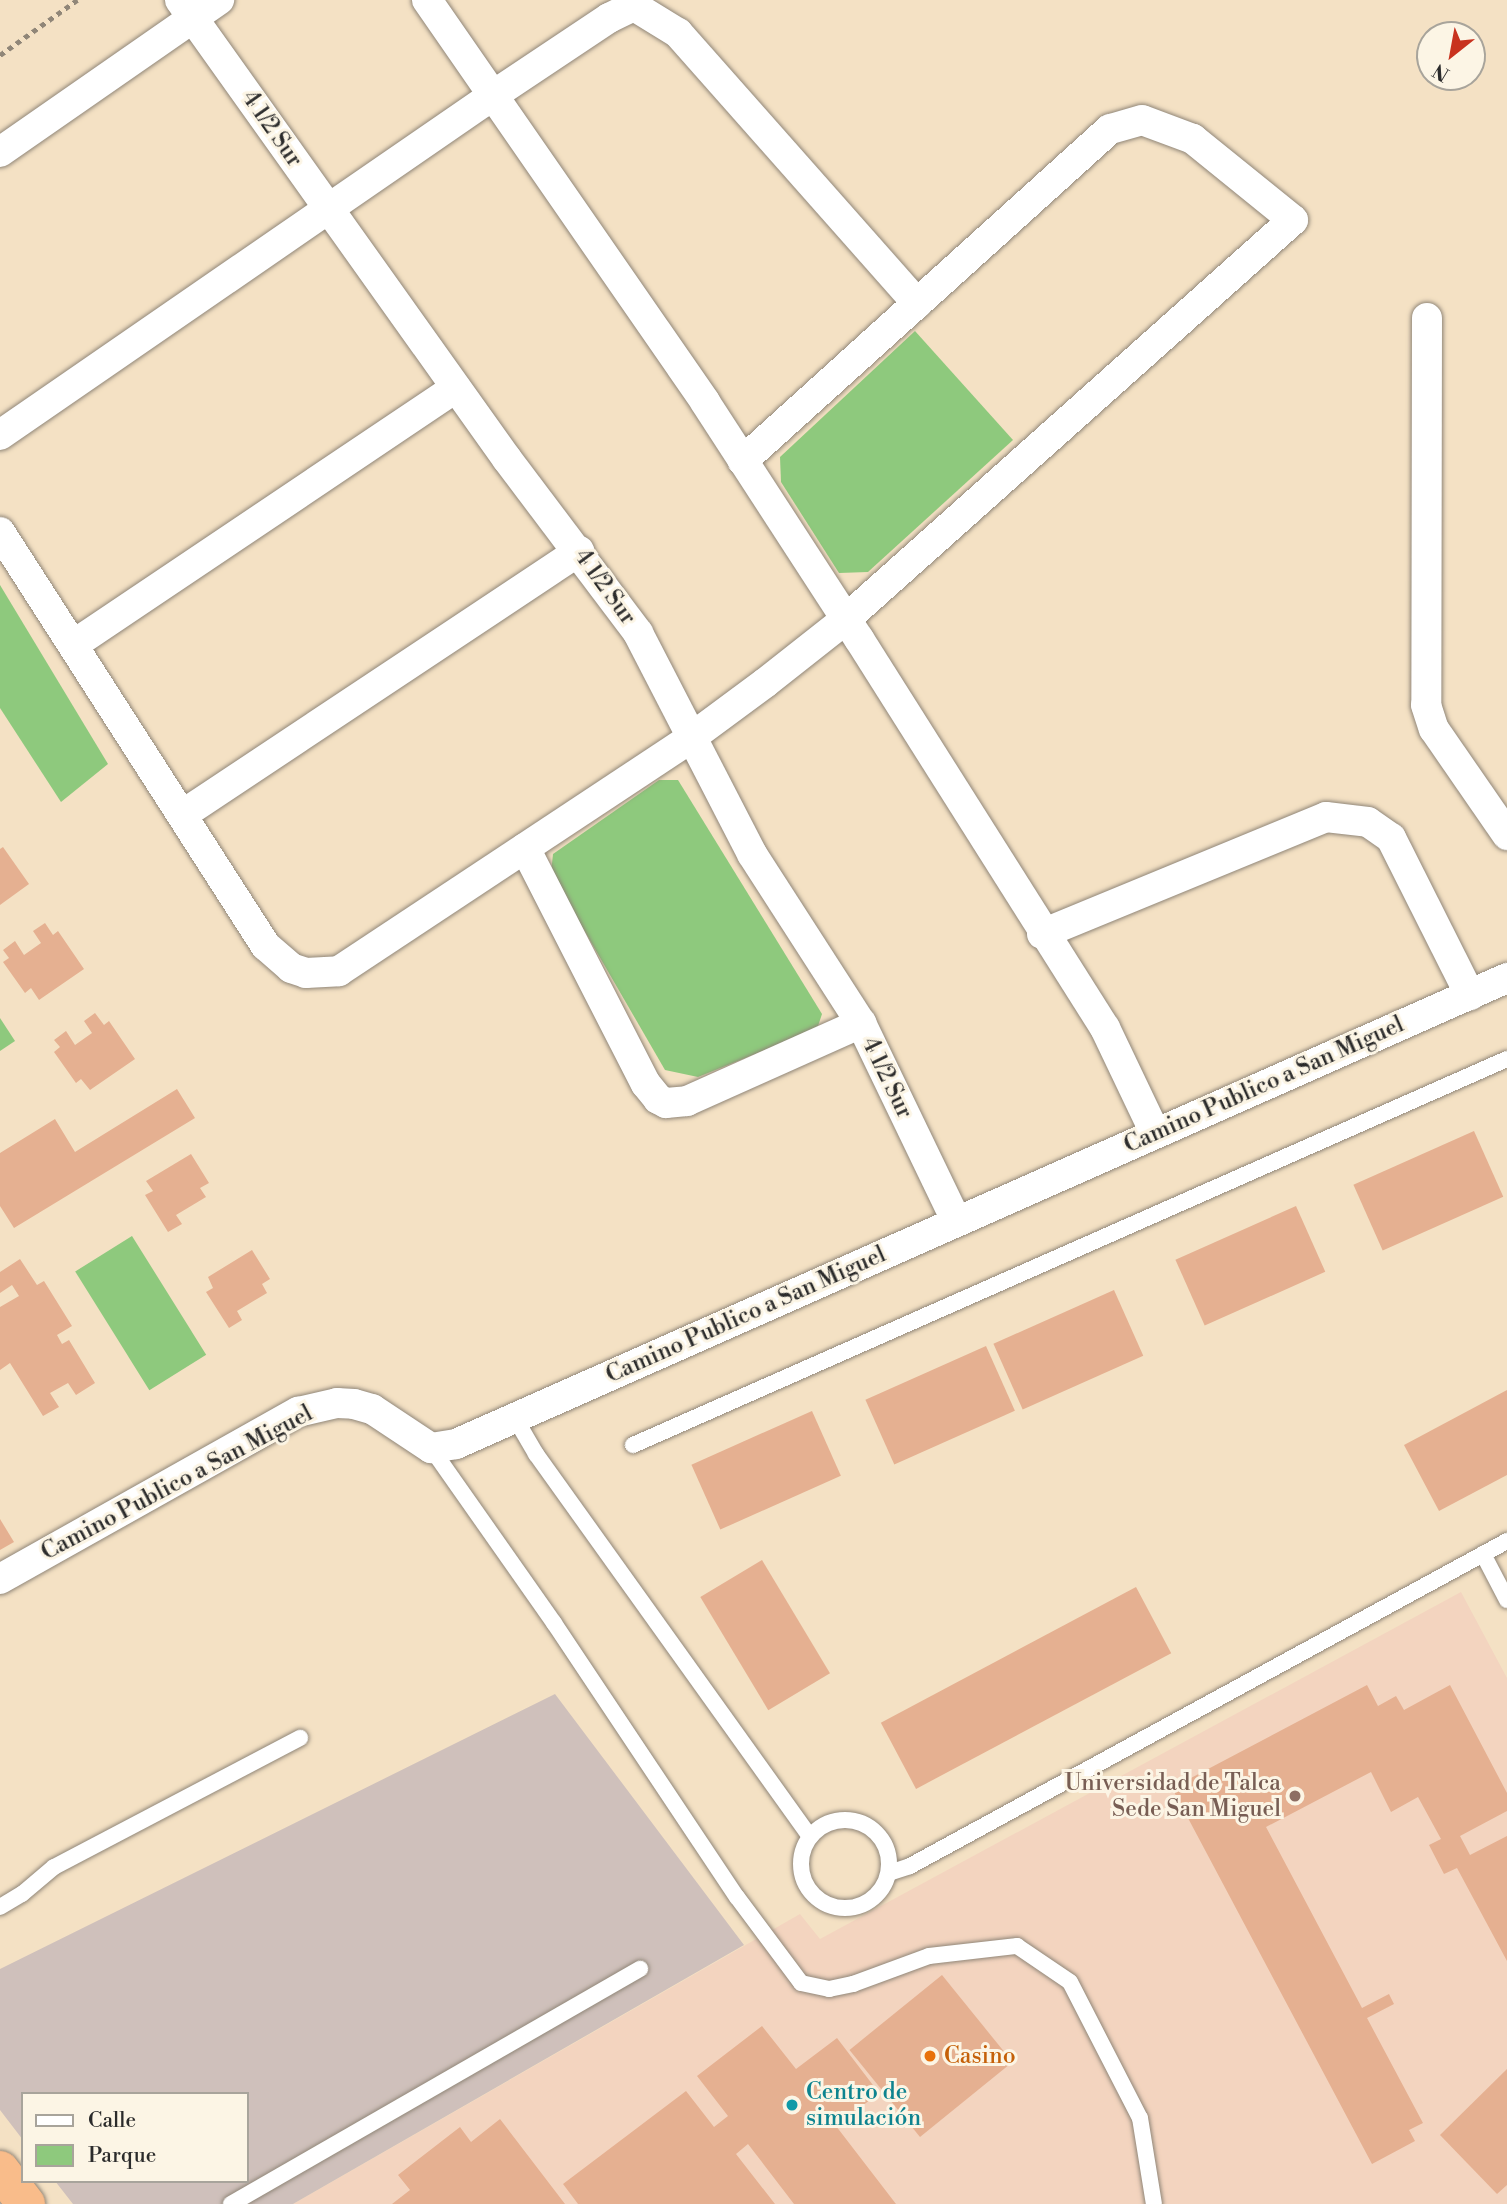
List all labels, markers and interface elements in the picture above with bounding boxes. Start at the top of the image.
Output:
north arrow [1416,21,1486,91]
text: N [1429,58,1454,86]
street label: 4 1/2 Sur [236,86,308,172]
street label: 4 1/2 Sur [568,544,642,630]
street label: Camino Publico a San Miguel [1120,1011,1408,1159]
street label: 4 1/2 Sur [856,1033,918,1123]
street label: Camino Publico a San Miguel [602,1241,890,1389]
street label: Camino Publico a San Miguel [37,1400,317,1566]
place label: Universidad de Talca Sede San Miguel [1065,1769,1281,1823]
marker: Universidad de Talca Sede San Miguel [1287,1788,1303,1804]
place label: Casino [944,2042,1016,2070]
marker: Casino [922,2048,938,2064]
place label: Centro de simulación [806,2078,921,2132]
legend [21,2092,248,2183]
marker: Centro de simulación [784,2097,800,2113]
text: Calle [88,2108,136,2134]
text: Parque [88,2143,156,2169]

